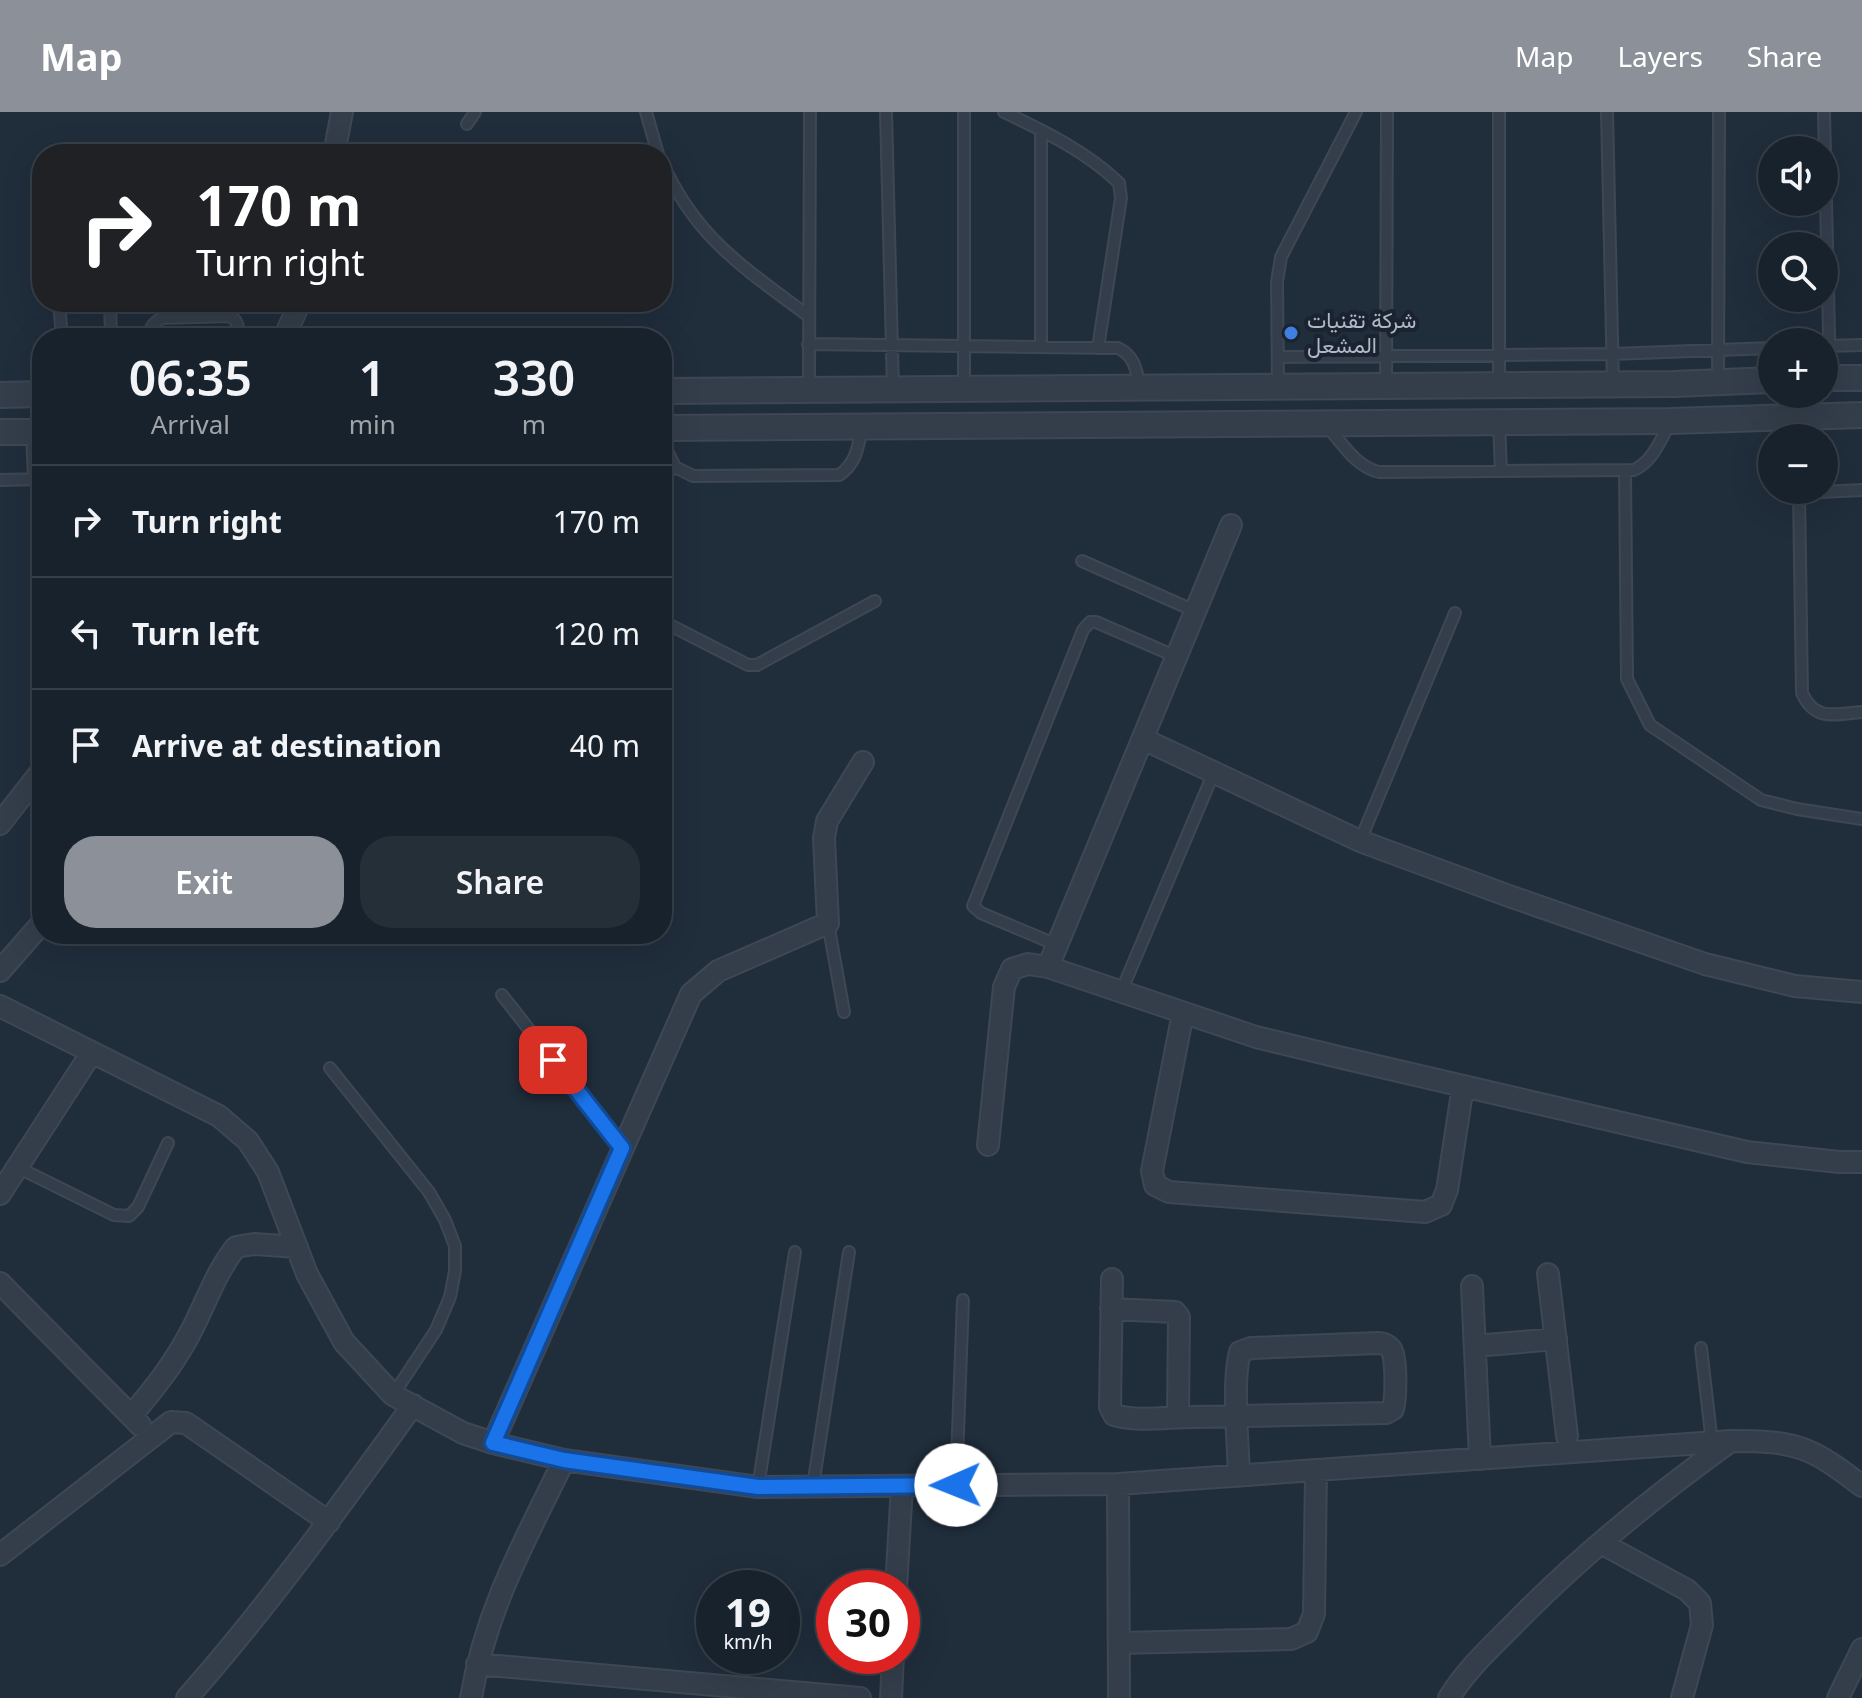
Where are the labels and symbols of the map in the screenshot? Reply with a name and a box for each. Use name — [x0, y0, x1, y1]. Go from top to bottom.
place label: شركة تقنيات المشعل — [1307, 304, 1416, 359]
marker: شركة تقنيات المشعل — [1282, 324, 1300, 342]
pin — [519, 1026, 587, 1094]
position arrow — [914, 1443, 998, 1527]
speed limit sign: 30 — [816, 1570, 920, 1674]

